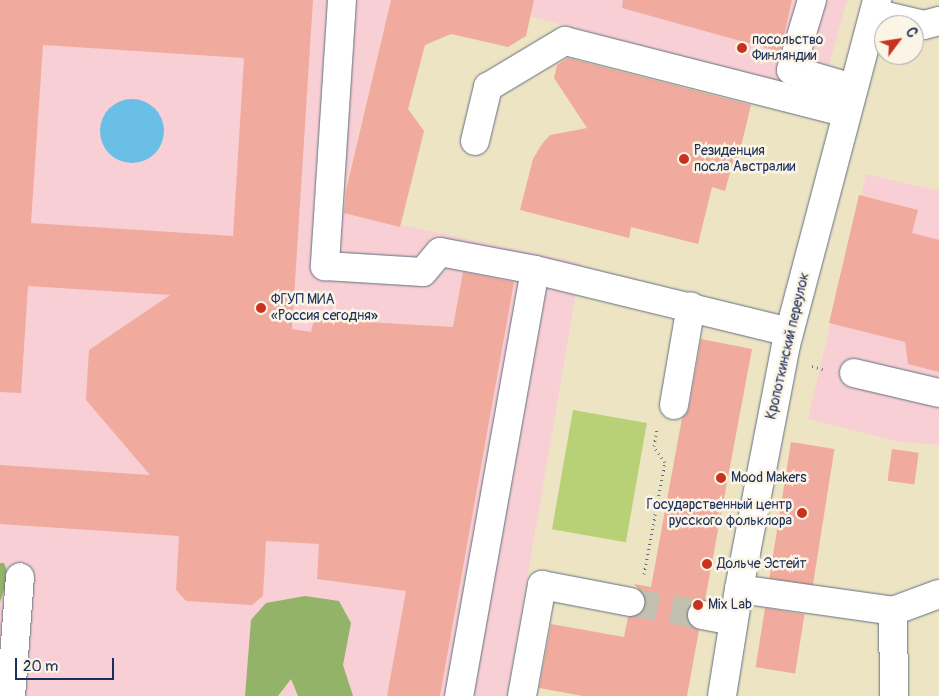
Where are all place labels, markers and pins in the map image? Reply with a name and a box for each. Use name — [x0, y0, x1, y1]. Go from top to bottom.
place label: посольство Финляндии — [752, 32, 823, 64]
marker: посольство Финляндии — [736, 42, 748, 54]
place label: Резиденция посла Австралии — [694, 143, 795, 176]
marker: Резиденция посла Австралии — [678, 153, 690, 165]
place label: ФГУП МИА «Россия сегодня» — [271, 292, 378, 324]
marker: ФГУП МИА «Россия сегодня» — [255, 302, 267, 314]
place label: Mood Makers — [731, 470, 807, 486]
marker: Mood Makers — [715, 472, 727, 484]
place label: Государственный центр русского фольклора — [647, 497, 792, 530]
marker: Государственный центр русского фольклора — [796, 507, 808, 519]
place label: Дольче Эстейт — [717, 556, 807, 572]
marker: Дольче Эстейт — [701, 558, 713, 570]
place label: Mix Lab — [708, 597, 752, 613]
marker: Mix Lab — [692, 599, 704, 611]

